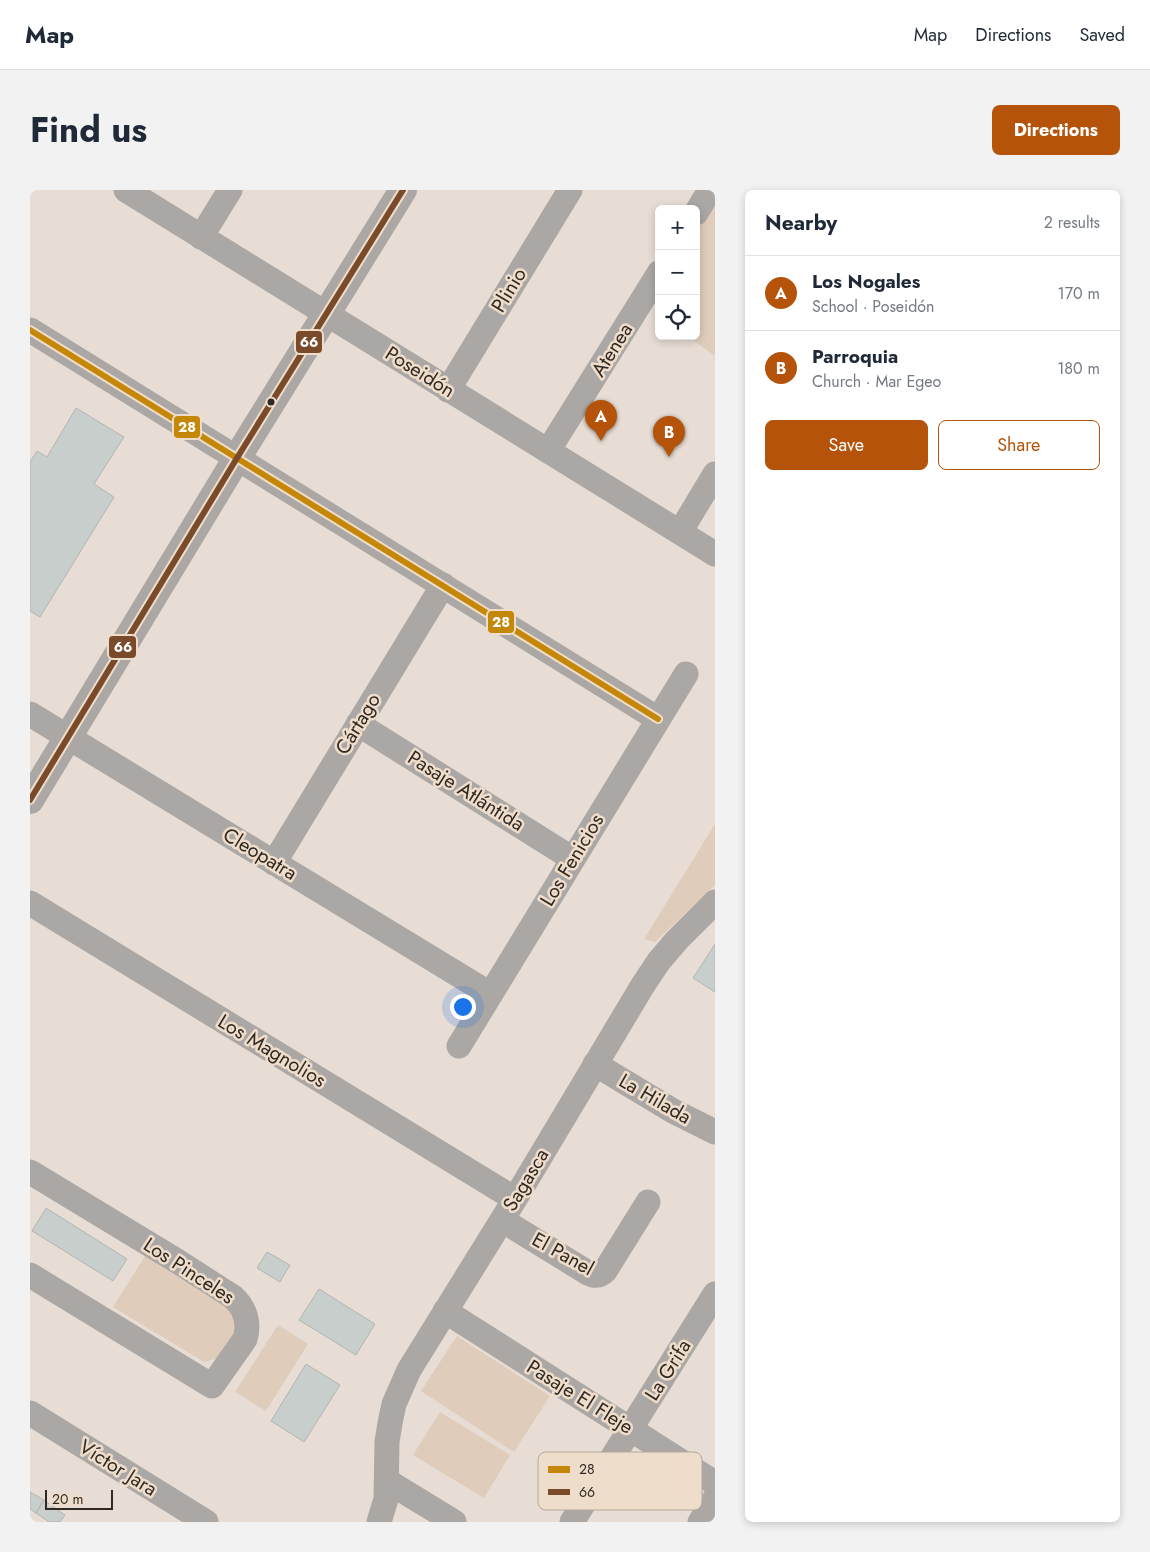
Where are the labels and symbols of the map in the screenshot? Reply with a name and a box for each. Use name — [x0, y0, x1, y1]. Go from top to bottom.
street label: Plinio — [484, 262, 534, 318]
street label: Atenea — [584, 317, 640, 383]
line badge: 66 — [295, 330, 323, 354]
text: 66 — [300, 332, 318, 352]
street label: Poseidón — [379, 339, 461, 405]
unlabelled marker — [266, 397, 276, 407]
pin: A — [585, 400, 617, 441]
line badge: 28 — [173, 415, 201, 439]
pin: B — [653, 416, 685, 457]
text: 28 — [178, 417, 196, 437]
line badge: 28 — [487, 610, 515, 634]
text: 28 — [492, 612, 510, 632]
line badge: 66 — [108, 635, 137, 659]
text: 66 — [114, 637, 132, 657]
street label: Cártago — [328, 688, 388, 760]
street label: Pasaje Atlántida — [402, 744, 530, 838]
street label: Los Fenicios — [533, 808, 611, 912]
street label: Cleopatra — [217, 820, 303, 888]
your location — [450, 994, 476, 1020]
street label: Los Magnolios — [212, 1007, 332, 1095]
street label: La Hilada — [613, 1067, 697, 1131]
street label: Sagasca — [496, 1143, 556, 1217]
street label: El Panel — [527, 1225, 599, 1283]
street label: Los Pinceles — [138, 1231, 240, 1311]
street label: La Grifa — [638, 1334, 698, 1406]
street label: Pasaje El Fleje — [521, 1353, 639, 1441]
street label: Víctor Jara — [73, 1433, 163, 1503]
legend — [538, 1452, 702, 1510]
text: 28 — [579, 1459, 595, 1479]
text: 66 — [579, 1482, 595, 1502]
scale bar — [45, 1487, 112, 1510]

